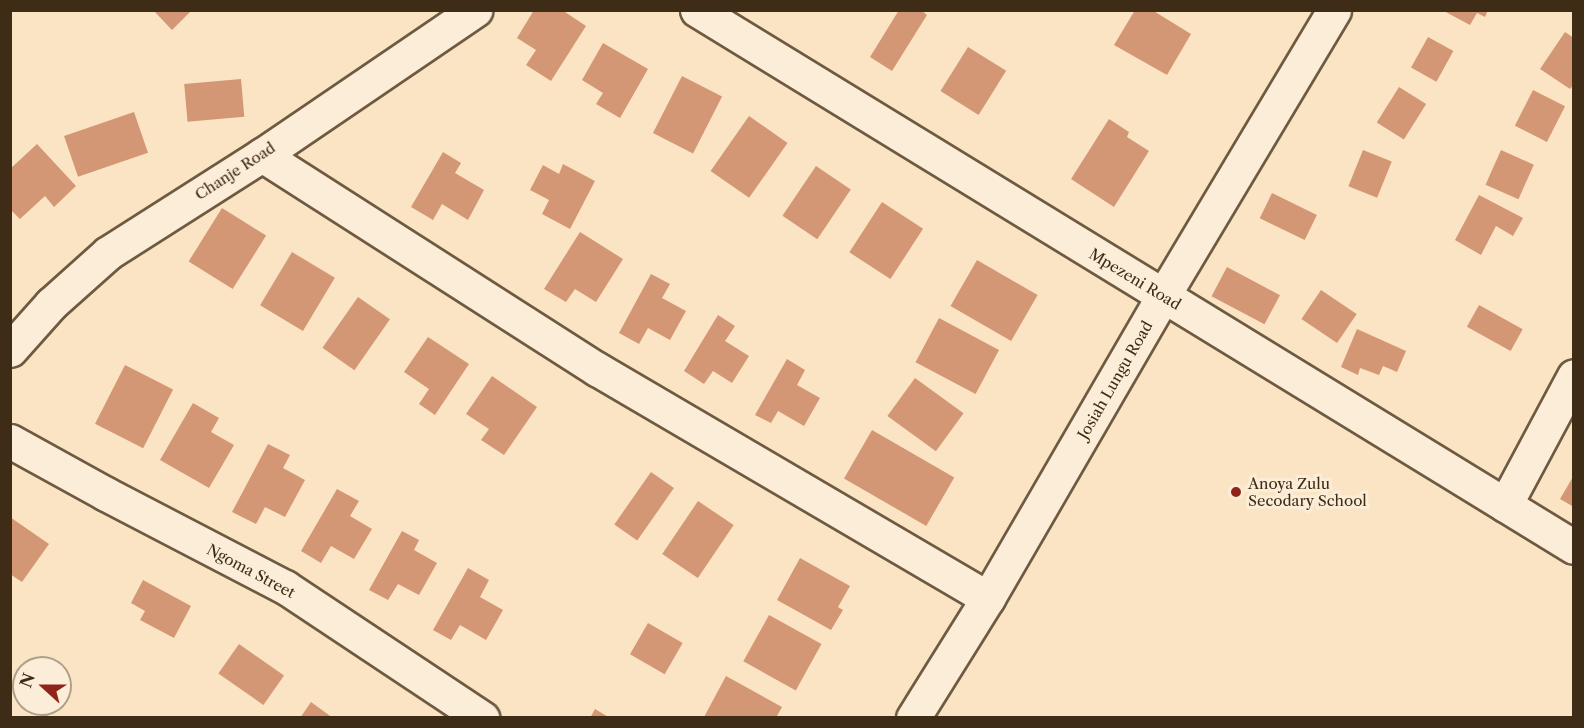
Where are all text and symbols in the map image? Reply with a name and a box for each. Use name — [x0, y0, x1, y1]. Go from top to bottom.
street label: Chanje Road — [192, 138, 278, 204]
street label: Mpezeni Road — [1086, 245, 1184, 313]
street label: Josiah Lungu Road — [1074, 318, 1156, 442]
place label: Anoya Zulu Secodary School — [1248, 474, 1367, 509]
marker: Anoya Zulu Secodary School — [1229, 485, 1243, 499]
street label: Ngoma Street — [204, 540, 298, 602]
north arrow — [12, 656, 72, 716]
text: N — [15, 670, 39, 690]

